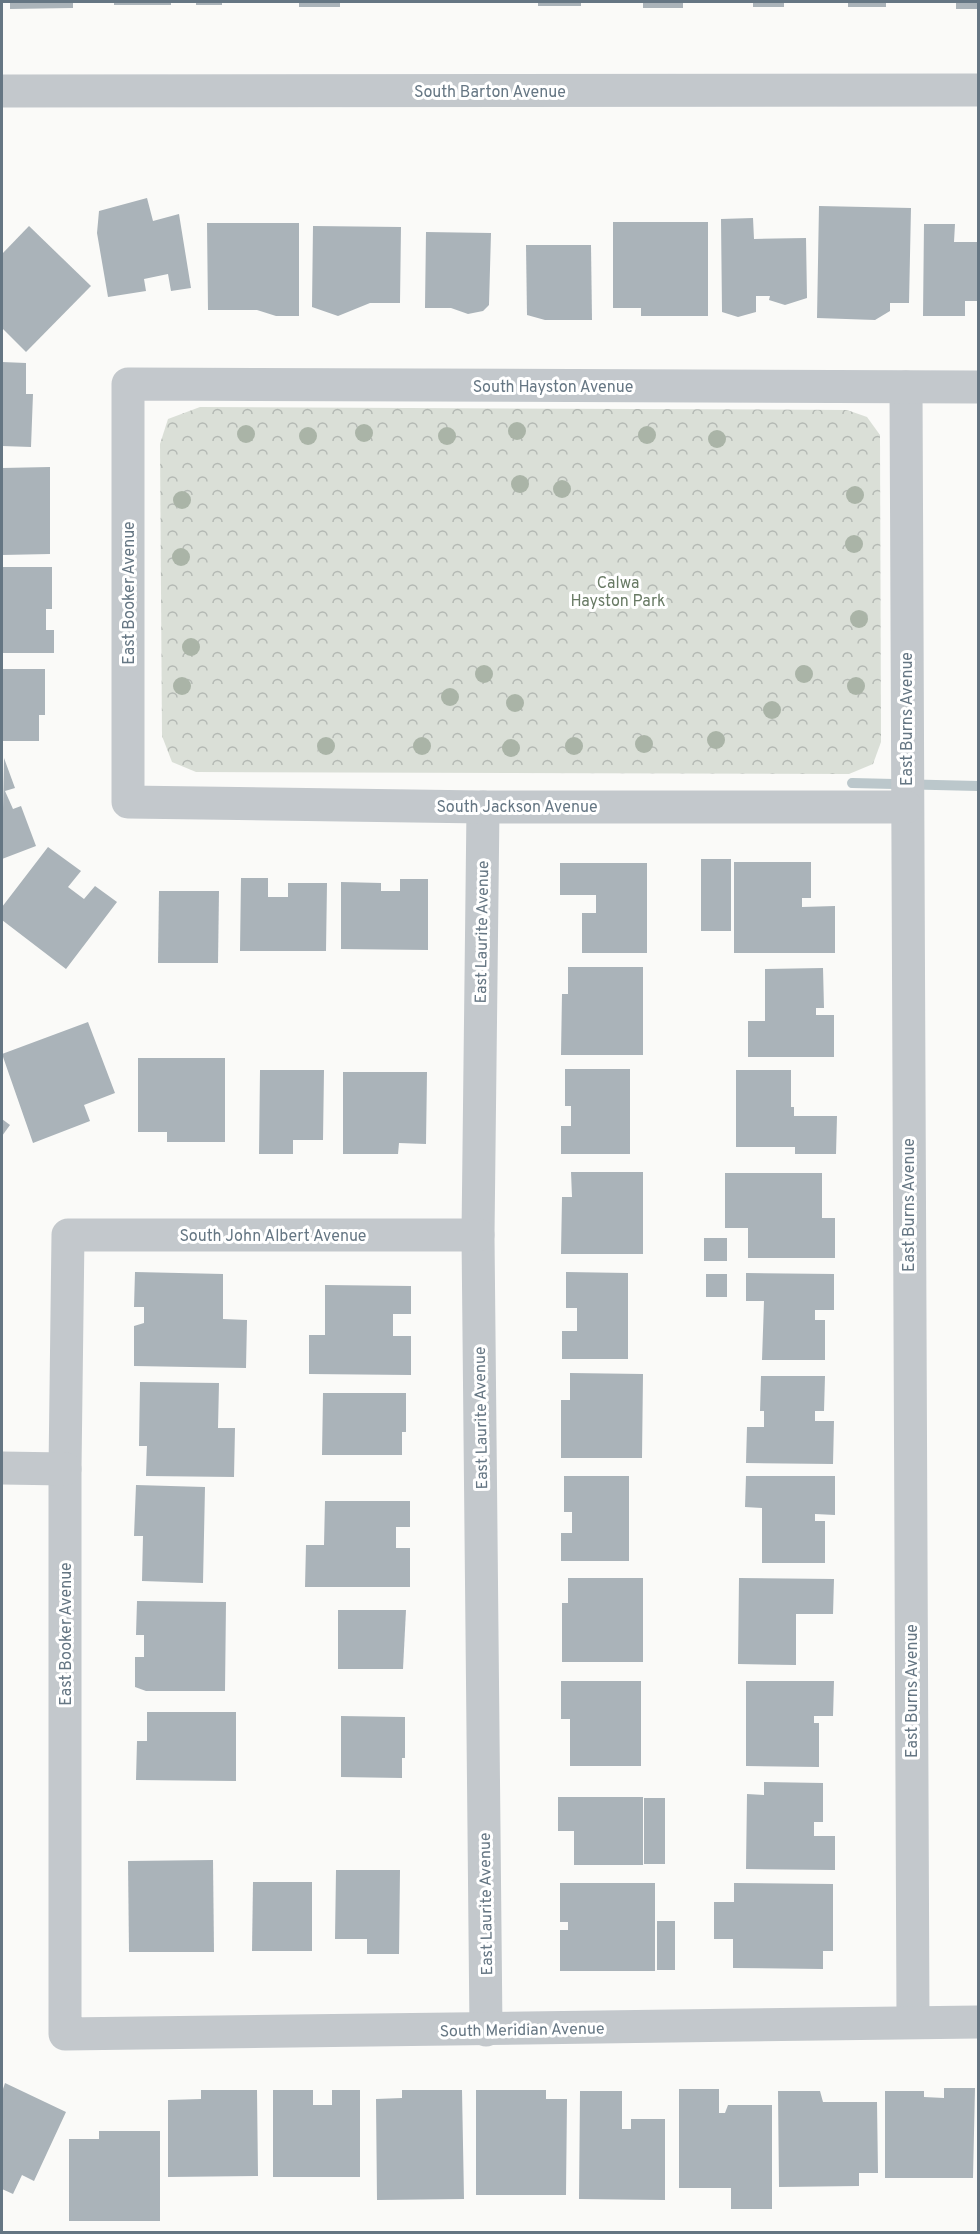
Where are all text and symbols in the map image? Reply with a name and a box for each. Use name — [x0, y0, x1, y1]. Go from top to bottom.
street label: South Barton Avenue — [414, 83, 566, 103]
street label: South Hayston Avenue — [473, 378, 633, 398]
street label: East Booker Avenue — [120, 521, 140, 665]
park label: Calwa Hayston Park — [570, 574, 666, 612]
street label: East Burns Avenue — [898, 652, 918, 786]
street label: South Jackson Avenue — [436, 798, 598, 818]
street label: East Laurite Avenue — [472, 860, 494, 1004]
street label: East Burns Avenue — [900, 1138, 920, 1272]
street label: South John Albert Avenue — [180, 1227, 366, 1247]
street label: East Laurite Avenue — [471, 1346, 493, 1490]
street label: East Booker Avenue — [57, 1562, 77, 1706]
street label: East Burns Avenue — [903, 1624, 923, 1758]
street label: East Laurite Avenue — [476, 1832, 498, 1976]
street label: South Meridian Avenue — [439, 2020, 605, 2042]

